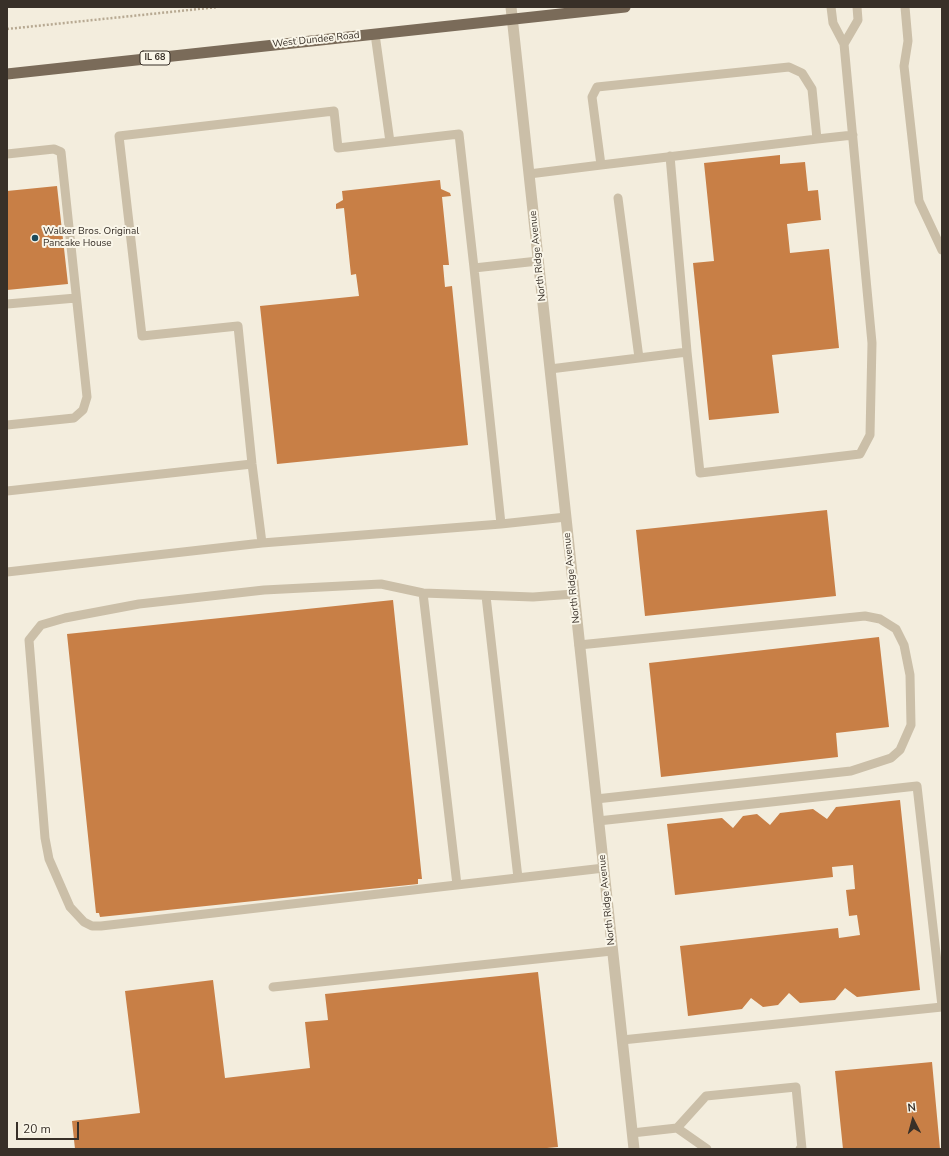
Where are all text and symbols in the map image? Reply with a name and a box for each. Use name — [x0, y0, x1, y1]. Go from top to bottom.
street label: West Dundee Road — [272, 29, 360, 51]
road number: IL 68 — [140, 51, 170, 65]
street label: North Ridge Avenue — [527, 210, 549, 302]
place label: Walker Bros. Original Pancake House — [43, 226, 139, 250]
marker: Walker Bros. Original Pancake House — [30, 233, 40, 243]
street label: North Ridge Avenue — [561, 532, 583, 624]
street label: North Ridge Avenue — [596, 854, 618, 946]
north arrow — [893, 1100, 933, 1140]
text: N — [907, 1100, 917, 1115]
scale bar — [18, 1114, 81, 1140]
text: 20 m — [23, 1121, 51, 1137]

